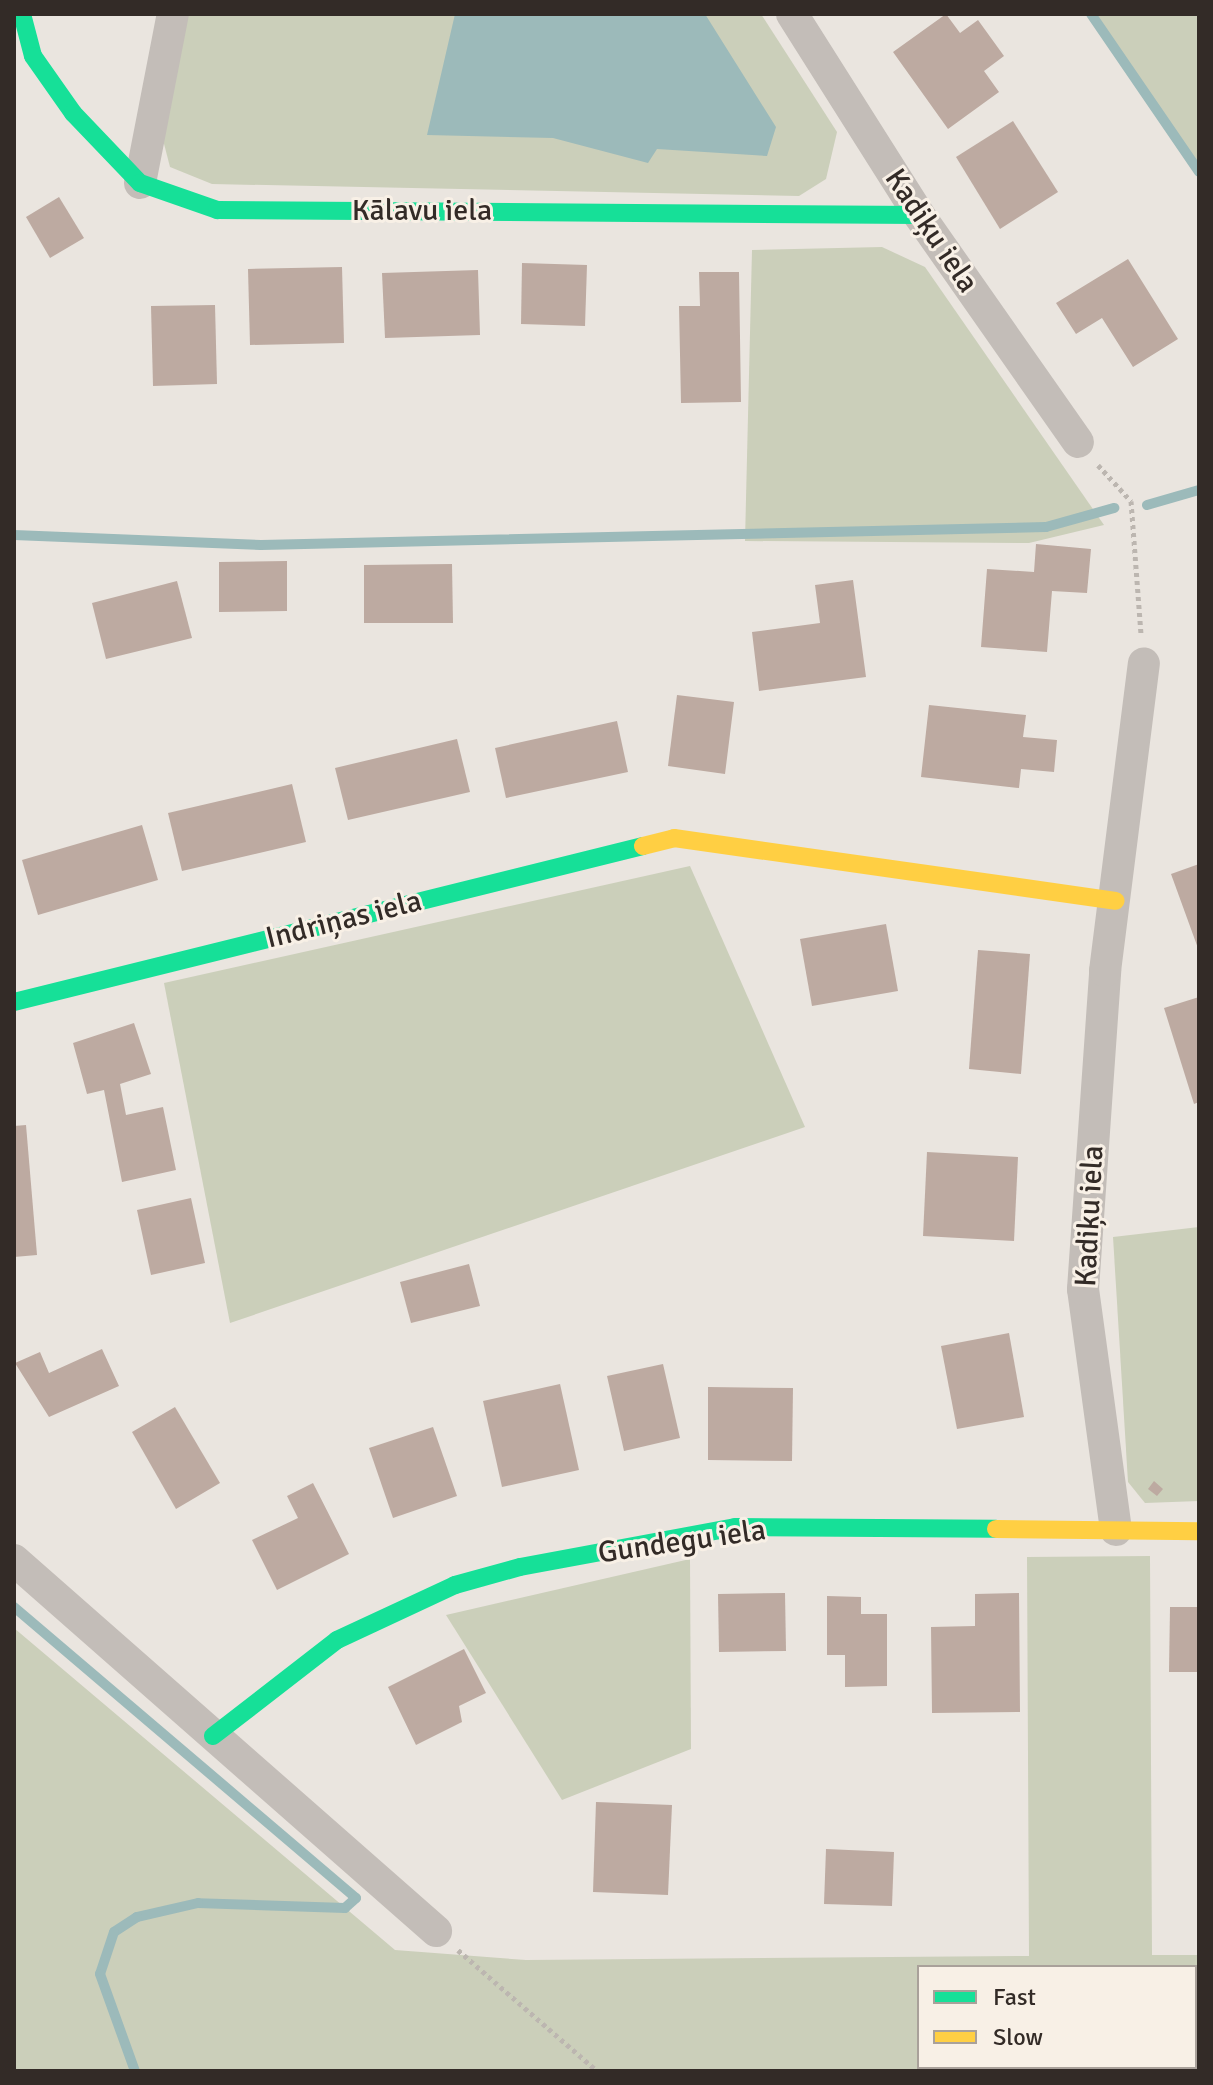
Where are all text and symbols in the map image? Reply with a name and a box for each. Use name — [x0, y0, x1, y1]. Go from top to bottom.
street label: Kadiķu iela — [876, 162, 986, 300]
street label: Kālavu iela — [352, 193, 492, 229]
street label: Indriņas iela — [262, 883, 426, 957]
street label: Kadiķu iela — [1068, 1144, 1112, 1288]
street label: Gundegu iela — [596, 1512, 768, 1572]
legend — [917, 1965, 1197, 2069]
text: Fast — [993, 1982, 1036, 2012]
text: Slow — [993, 2022, 1043, 2052]

